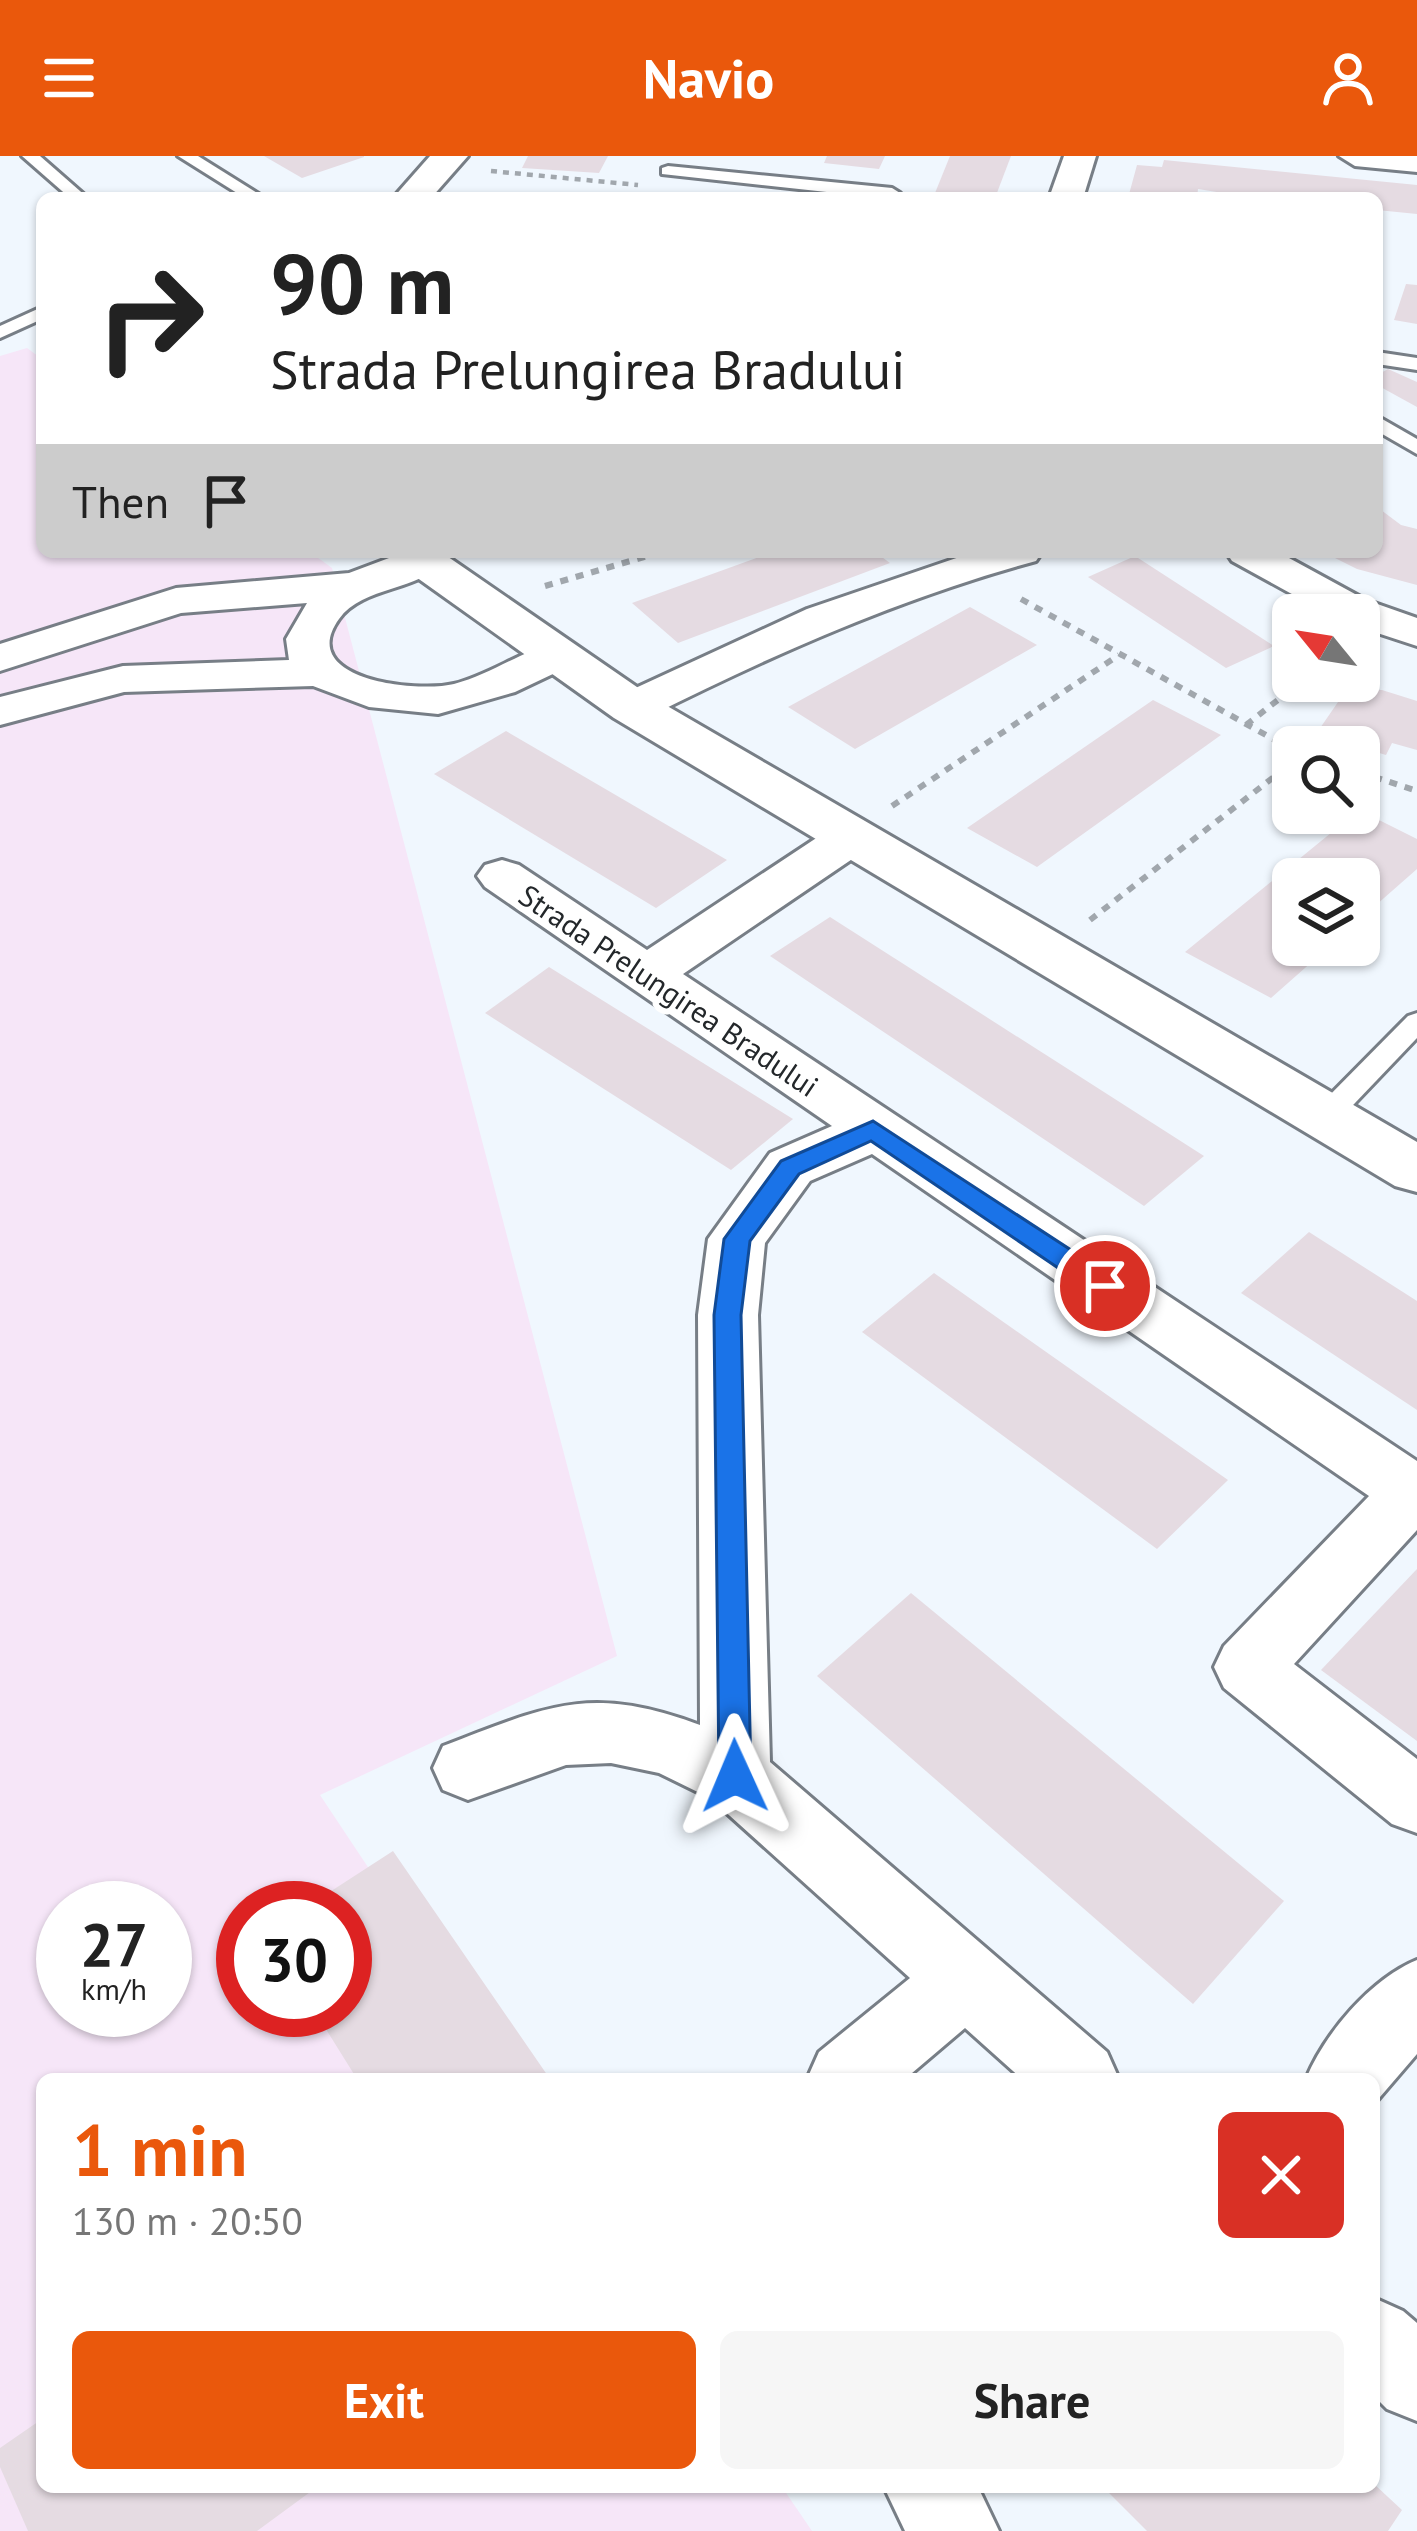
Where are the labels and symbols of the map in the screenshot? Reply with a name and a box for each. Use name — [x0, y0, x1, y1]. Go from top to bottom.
north arrow — [1272, 594, 1380, 702]
street label: Strada Prelungirea Bradului — [512, 875, 826, 1105]
pin — [1054, 1235, 1156, 1337]
position arrow — [672, 1713, 798, 1839]
speed limit sign: 30 — [216, 1881, 372, 2037]

